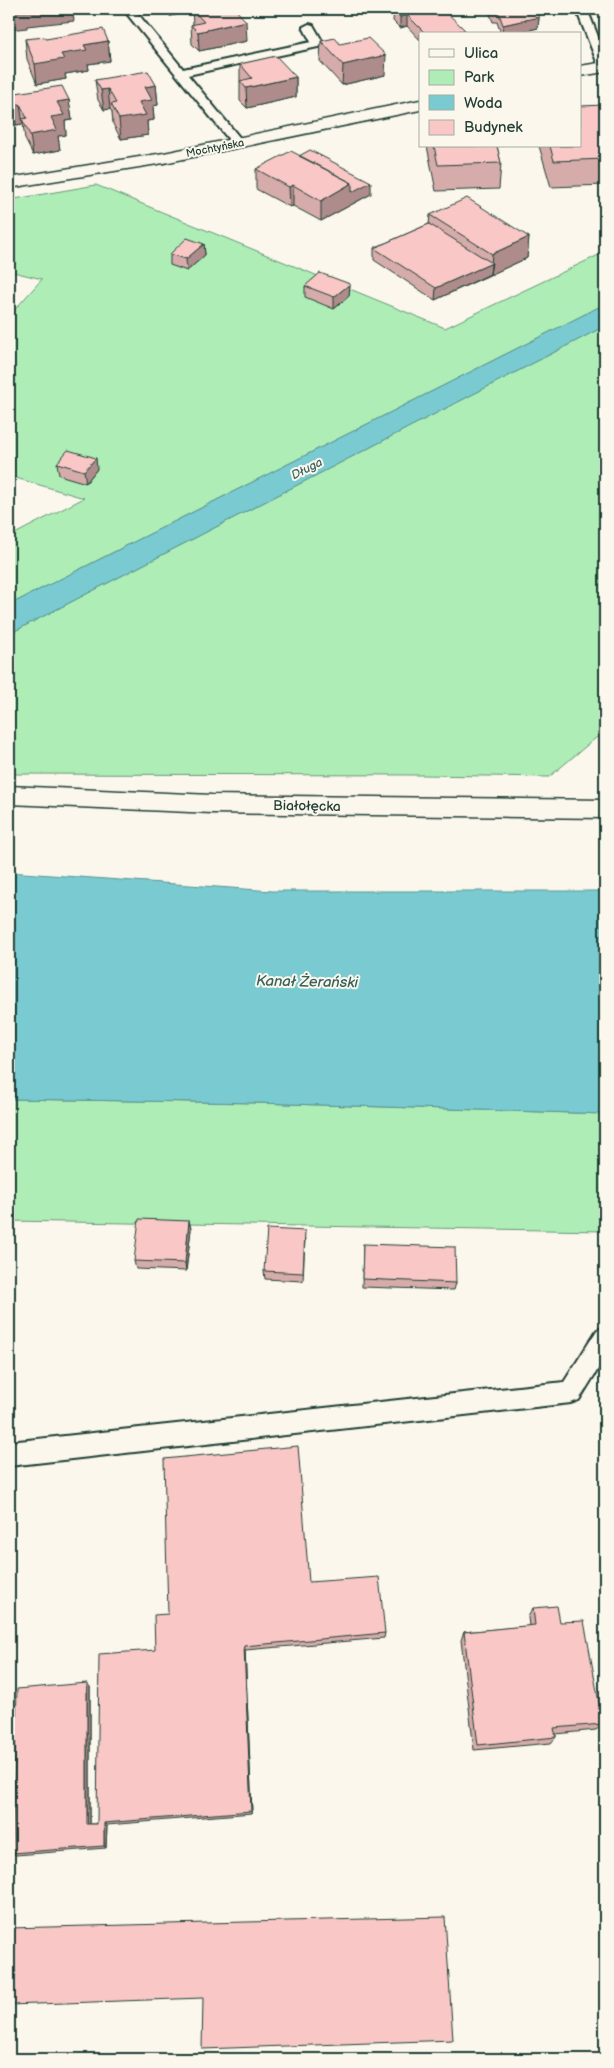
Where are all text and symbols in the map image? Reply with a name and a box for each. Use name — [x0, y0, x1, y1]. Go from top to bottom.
legend — [419, 32, 582, 148]
text: Ulica — [464, 44, 498, 63]
text: Park — [464, 68, 495, 87]
text: Woda — [464, 94, 502, 113]
text: Budynek — [464, 118, 523, 137]
street label: Mochtyńska — [185, 136, 245, 160]
water label: Długa — [289, 455, 325, 483]
street label: Białołęcka — [273, 797, 341, 815]
water label: Kanał Żerański — [256, 972, 359, 992]

